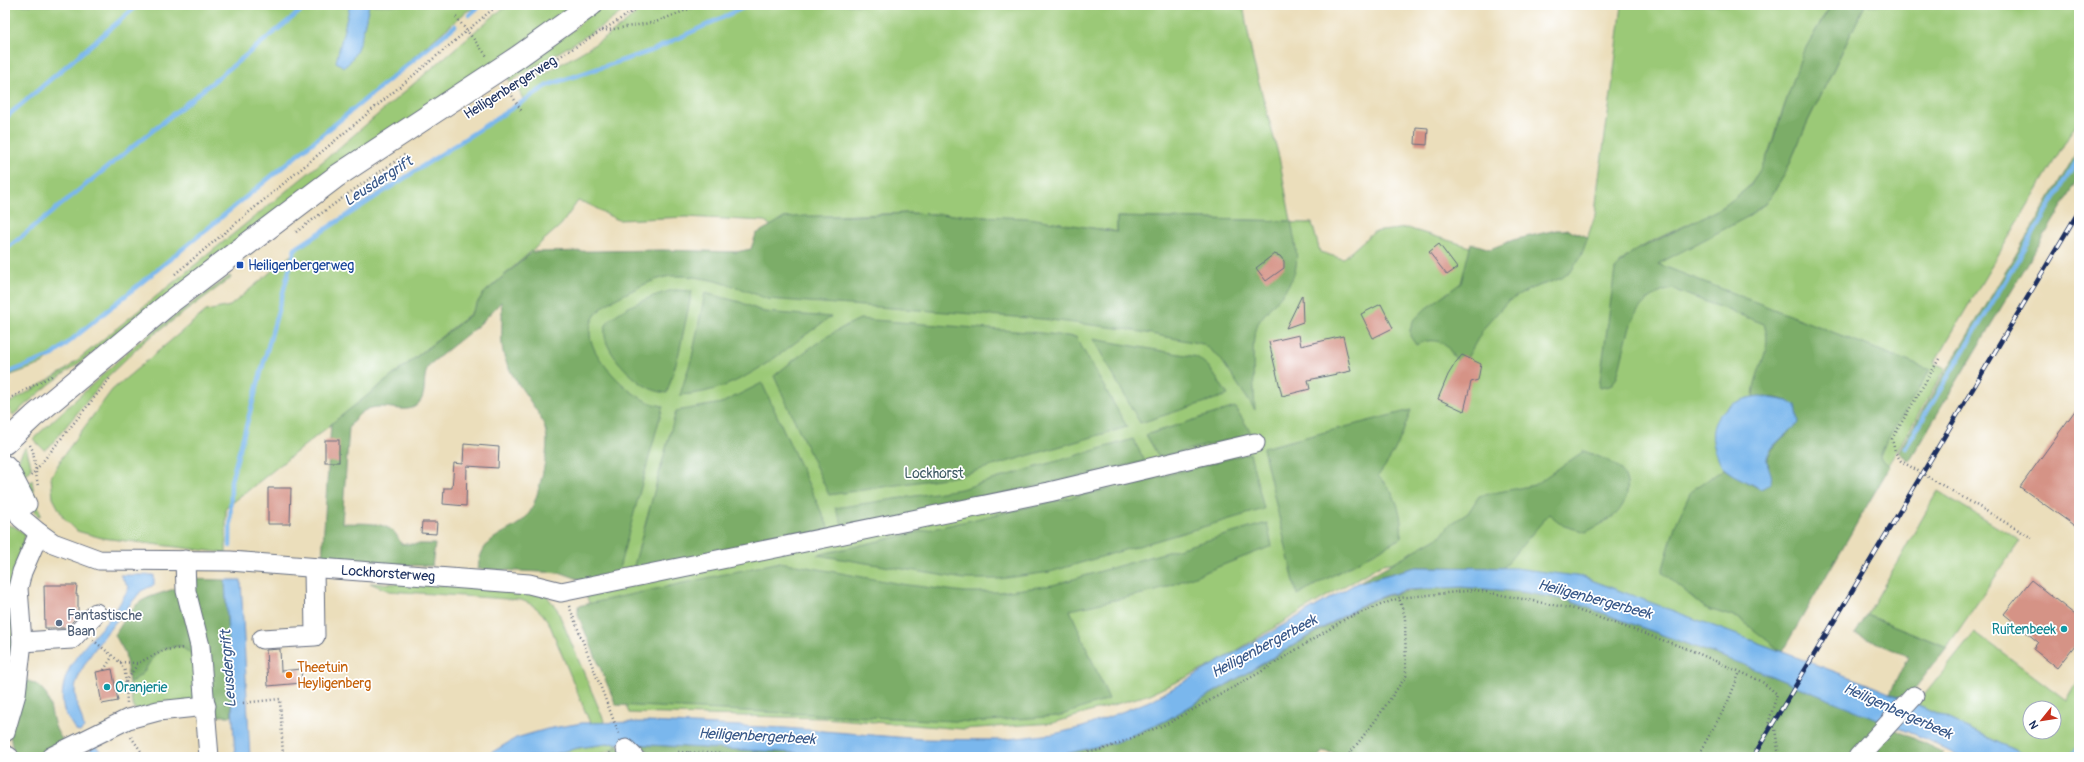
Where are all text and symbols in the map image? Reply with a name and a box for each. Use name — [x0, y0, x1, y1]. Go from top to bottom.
street label: Heiligenbergerweg — [461, 52, 560, 123]
water label: Leusdergrift — [340, 151, 418, 211]
place label: Heiligenbergerweg — [248, 257, 354, 274]
marker: Heiligenbergerweg — [235, 260, 245, 270]
park label: Lockhorst — [904, 465, 964, 482]
street label: Lockhorsterweg — [340, 562, 436, 585]
water label: Heiligenbergerbeek — [1536, 575, 1656, 624]
place label: Fantastische Baan — [67, 607, 142, 640]
water label: Heiligenbergerbeek — [1208, 610, 1322, 682]
marker: Fantastische Baan — [54, 618, 64, 628]
place label: Ruitenbeek — [1992, 621, 2056, 638]
marker: Ruitenbeek — [2059, 624, 2069, 634]
water label: Leusdergrift — [216, 627, 241, 709]
place label: Theetuin Heyligenberg — [297, 659, 371, 692]
marker: Theetuin Heyligenberg — [284, 670, 294, 680]
place label: Oranjerie — [115, 679, 168, 696]
water label: Heiligenbergerbeek — [1840, 679, 1957, 745]
marker: Oranjerie — [102, 682, 112, 692]
north arrow — [2022, 700, 2062, 740]
text: N — [2026, 718, 2041, 731]
water label: Heiligenbergerbeek — [698, 724, 818, 749]

